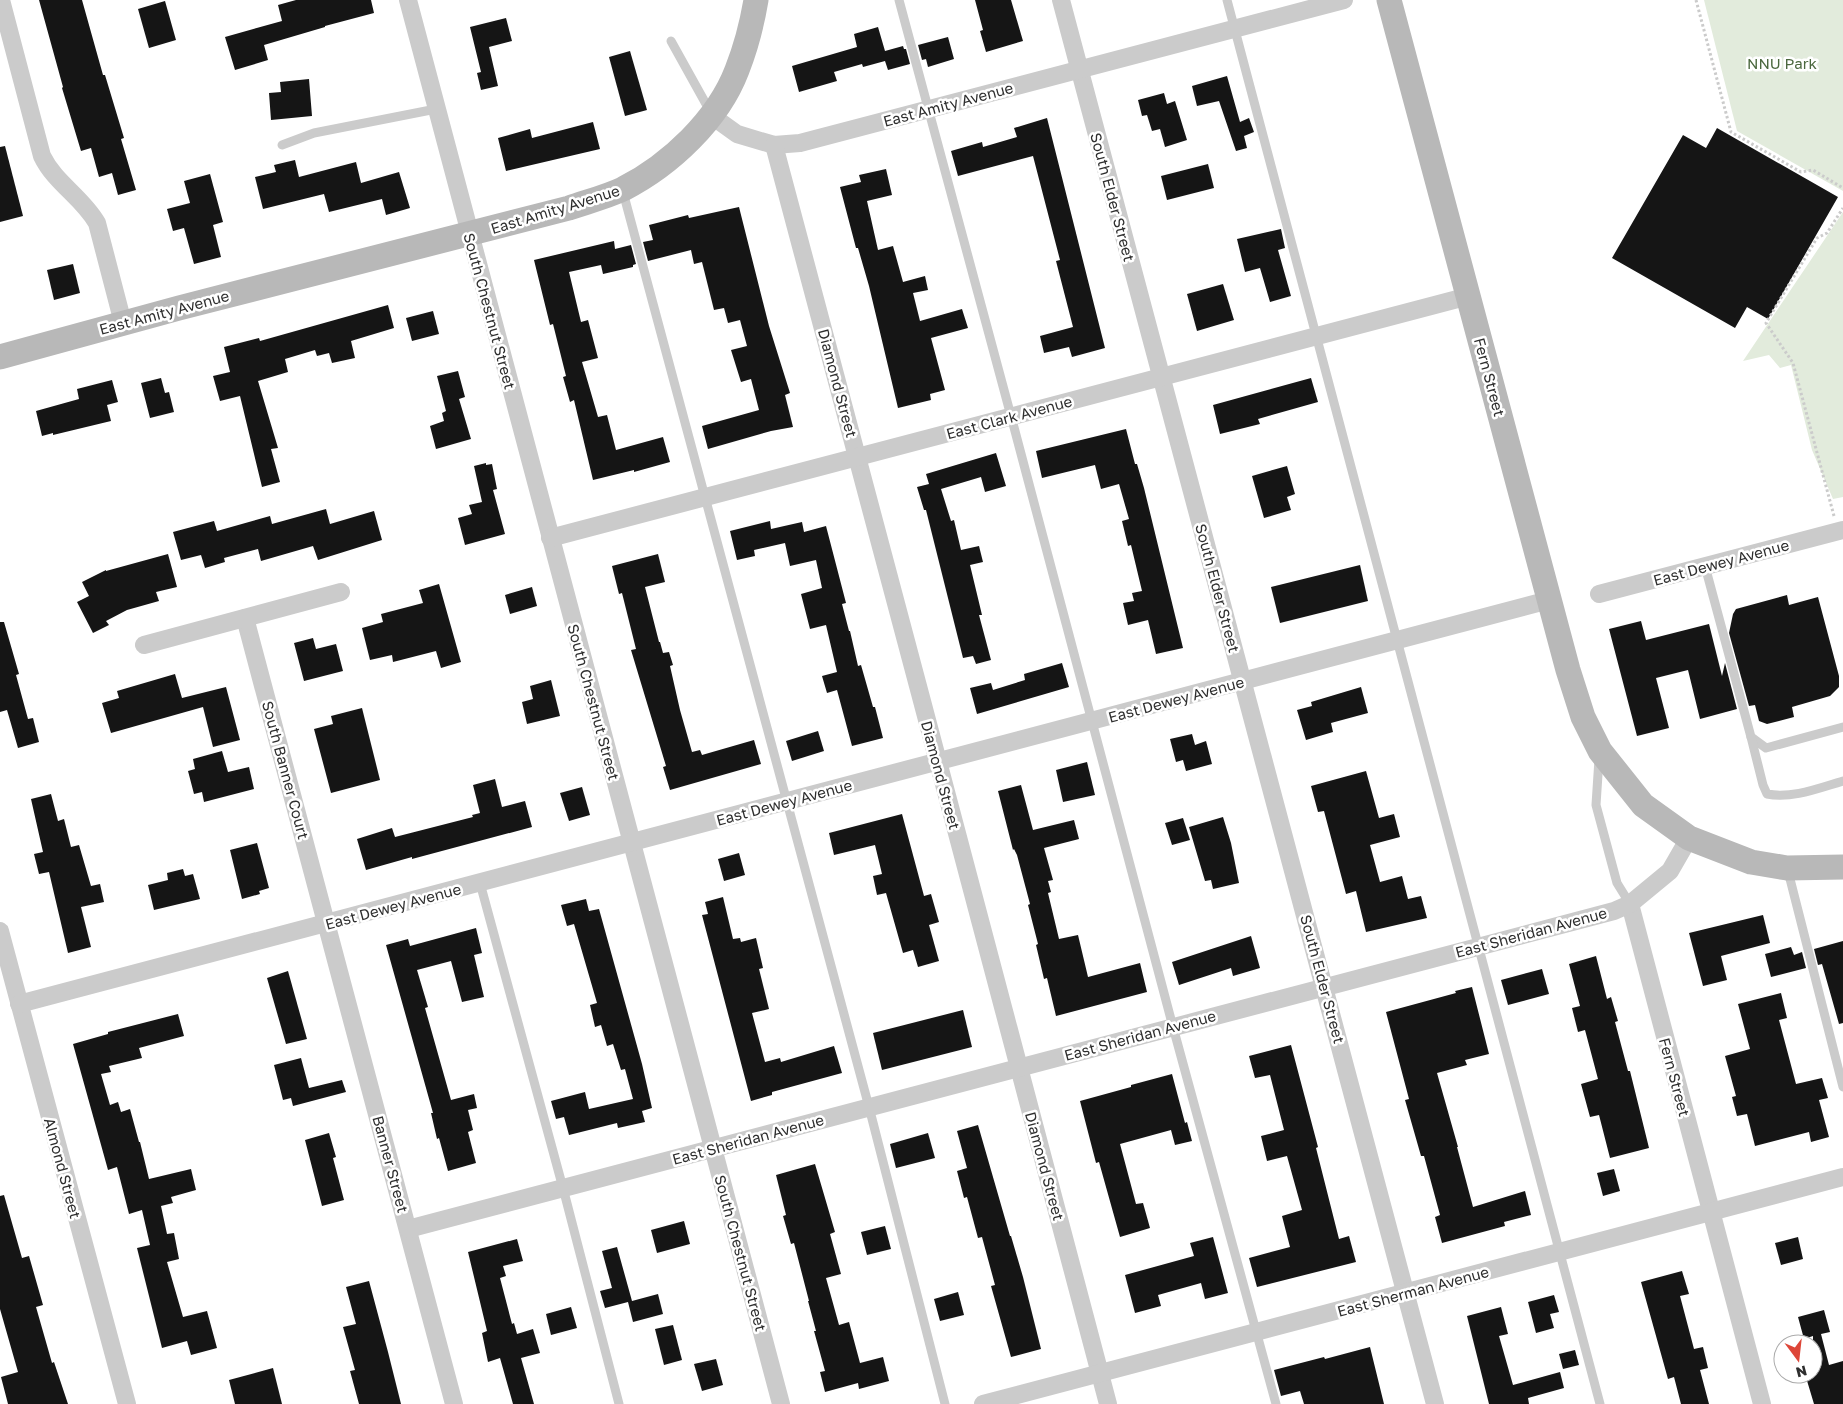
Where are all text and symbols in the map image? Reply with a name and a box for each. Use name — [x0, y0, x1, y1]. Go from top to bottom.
park label: NNU Park — [1747, 54, 1818, 72]
street label: East Amity Avenue — [881, 78, 1015, 130]
street label: South Elder Street — [1087, 131, 1139, 263]
street label: East Amity Avenue — [488, 181, 622, 237]
street label: South Chestnut Street — [460, 231, 520, 391]
street label: East Amity Avenue — [97, 286, 231, 338]
street label: Diamond Street — [815, 327, 861, 439]
street label: Fern Street — [1471, 336, 1509, 418]
street label: East Clark Avenue — [944, 391, 1074, 442]
street label: South Elder Street — [1192, 522, 1244, 654]
street label: East Dewey Avenue — [1651, 535, 1791, 589]
street label: South Chestnut Street — [564, 622, 624, 782]
street label: East Dewey Avenue — [1106, 672, 1246, 726]
street label: South Banner Court — [259, 699, 313, 841]
street label: Diamond Street — [918, 719, 964, 831]
street label: East Dewey Avenue — [714, 775, 854, 829]
street label: East Dewey Avenue — [323, 879, 463, 933]
street label: East Sheridan Avenue — [1453, 903, 1609, 961]
street label: South Elder Street — [1297, 913, 1349, 1045]
street label: East Sheridan Avenue — [1062, 1006, 1218, 1064]
street label: Fern Street — [1656, 1036, 1694, 1118]
street label: East Sheridan Avenue — [670, 1110, 826, 1168]
street label: Diamond Street — [1022, 1110, 1068, 1222]
street label: Banner Street — [369, 1114, 413, 1214]
street label: Almond Street — [41, 1116, 85, 1220]
street label: South Chestnut Street — [711, 1173, 771, 1333]
street label: East Sherman Avenue — [1335, 1262, 1491, 1320]
north arrow — [1773, 1334, 1823, 1384]
text: N — [1794, 1362, 1809, 1382]

